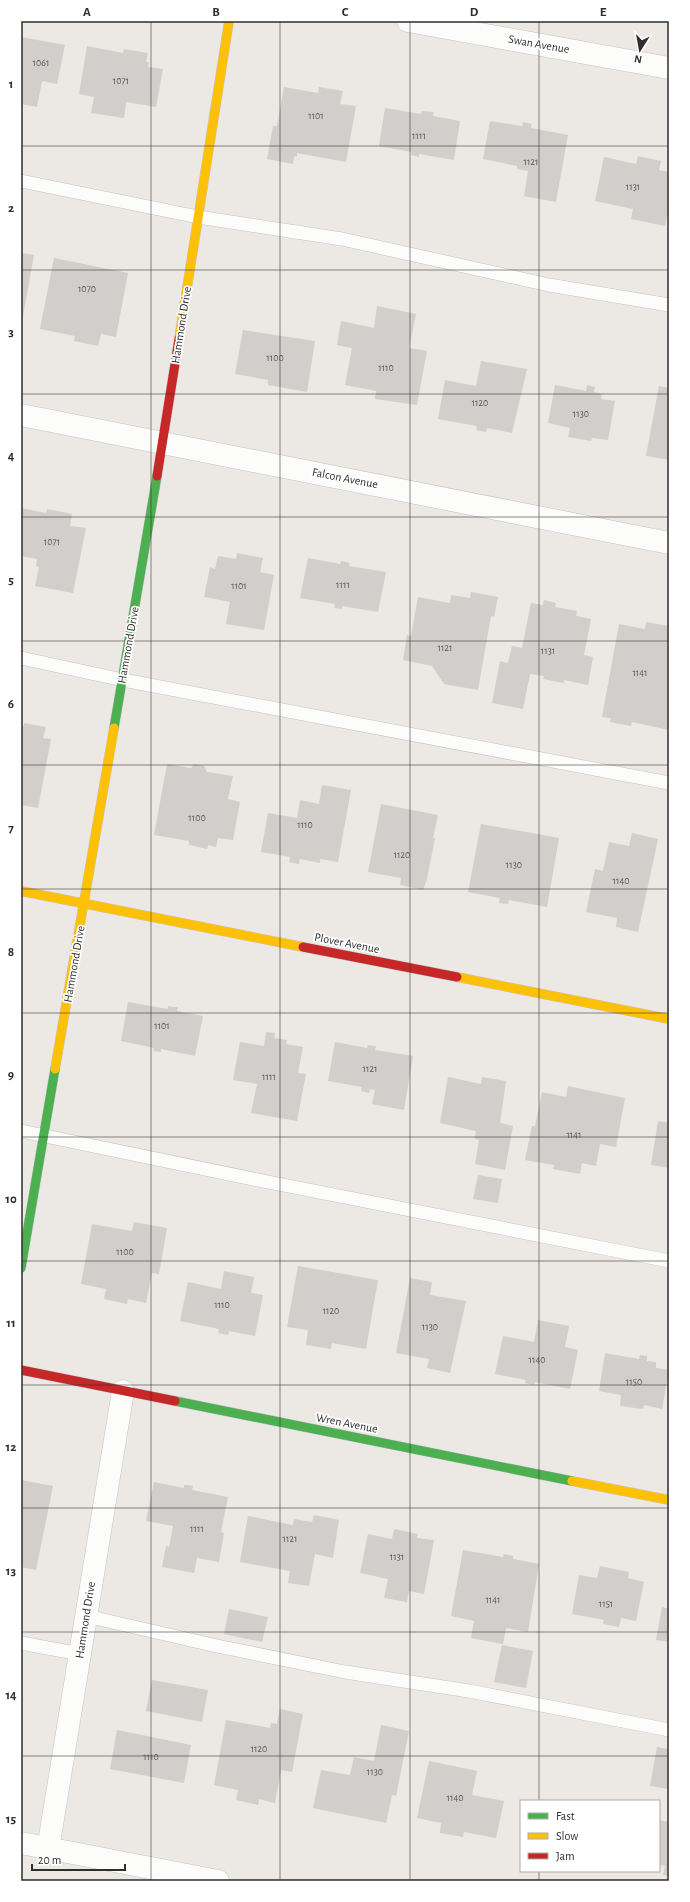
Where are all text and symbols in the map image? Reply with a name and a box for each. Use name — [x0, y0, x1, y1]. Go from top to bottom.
text: A — [83, 6, 91, 19]
text: B — [212, 6, 220, 19]
text: C — [342, 6, 349, 19]
text: D — [470, 6, 479, 19]
text: E — [600, 6, 607, 19]
north arrow — [620, 30, 660, 70]
street label: Swan Avenue — [507, 33, 571, 55]
text: N — [633, 53, 643, 65]
house number: 1061 — [33, 58, 49, 68]
house number: 1071 — [113, 76, 129, 86]
text: 1 — [9, 78, 13, 91]
house number: 1101 — [308, 111, 324, 121]
house number: 1111 — [412, 131, 426, 141]
house number: 1121 — [524, 157, 538, 167]
house number: 1131 — [626, 182, 640, 192]
text: 2 — [8, 202, 14, 215]
house number: 1070 — [78, 284, 96, 294]
street label: Hammond Drive — [169, 286, 193, 364]
text: 3 — [8, 326, 14, 339]
house number: 1100 — [266, 353, 284, 363]
house number: 1110 — [378, 363, 394, 373]
house number: 1120 — [472, 398, 488, 408]
house number: 1130 — [573, 409, 589, 419]
text: 4 — [8, 450, 15, 463]
street label: Falcon Avenue — [311, 466, 379, 490]
house number: 1071 — [44, 537, 60, 547]
text: 5 — [8, 574, 14, 587]
house number: 1111 — [336, 580, 350, 590]
house number: 1101 — [231, 581, 247, 591]
street label: Hammond Drive — [115, 606, 141, 684]
house number: 1121 — [438, 643, 452, 653]
house number: 1131 — [541, 646, 555, 656]
house number: 1141 — [632, 668, 648, 678]
text: 6 — [8, 698, 14, 711]
house number: 1100 — [188, 813, 206, 823]
house number: 1110 — [297, 820, 313, 830]
text: 7 — [8, 822, 14, 835]
house number: 1120 — [394, 850, 410, 860]
house number: 1130 — [506, 860, 522, 870]
house number: 1140 — [613, 876, 629, 886]
street label: Hammond Drive — [61, 925, 87, 1003]
street label: Plover Avenue — [313, 931, 381, 955]
text: 8 — [8, 946, 14, 959]
house number: 1101 — [154, 1021, 170, 1031]
house number: 1121 — [363, 1064, 377, 1074]
text: 9 — [8, 1069, 14, 1082]
house number: 1111 — [262, 1072, 276, 1082]
house number: 1141 — [566, 1130, 582, 1140]
text: 10 — [5, 1193, 17, 1206]
house number: 1100 — [116, 1247, 134, 1257]
house number: 1110 — [214, 1300, 230, 1310]
house number: 1120 — [323, 1306, 339, 1316]
text: 11 — [6, 1317, 16, 1330]
house number: 1130 — [422, 1322, 438, 1332]
house number: 1140 — [529, 1355, 545, 1365]
house number: 1150 — [626, 1377, 642, 1387]
street label: Wren Avenue — [315, 1411, 379, 1435]
text: 12 — [6, 1441, 16, 1454]
house number: 1111 — [190, 1524, 204, 1534]
house number: 1121 — [283, 1534, 297, 1544]
house number: 1131 — [390, 1552, 404, 1562]
text: 13 — [6, 1565, 17, 1578]
street label: Hammond Drive — [73, 1581, 97, 1659]
house number: 1141 — [485, 1595, 501, 1605]
house number: 1151 — [599, 1599, 613, 1609]
text: 14 — [5, 1689, 17, 1702]
house number: 1120 — [251, 1744, 267, 1754]
house number: 1110 — [143, 1752, 159, 1762]
house number: 1130 — [367, 1767, 383, 1777]
house number: 1140 — [447, 1793, 463, 1803]
legend — [520, 1800, 660, 1872]
text: Fast — [556, 1810, 575, 1822]
text: 15 — [6, 1813, 17, 1826]
text: Slow — [556, 1830, 578, 1842]
scale bar — [32, 1846, 125, 1872]
text: Jam — [556, 1850, 575, 1862]
text: 20 m — [38, 1854, 61, 1866]

